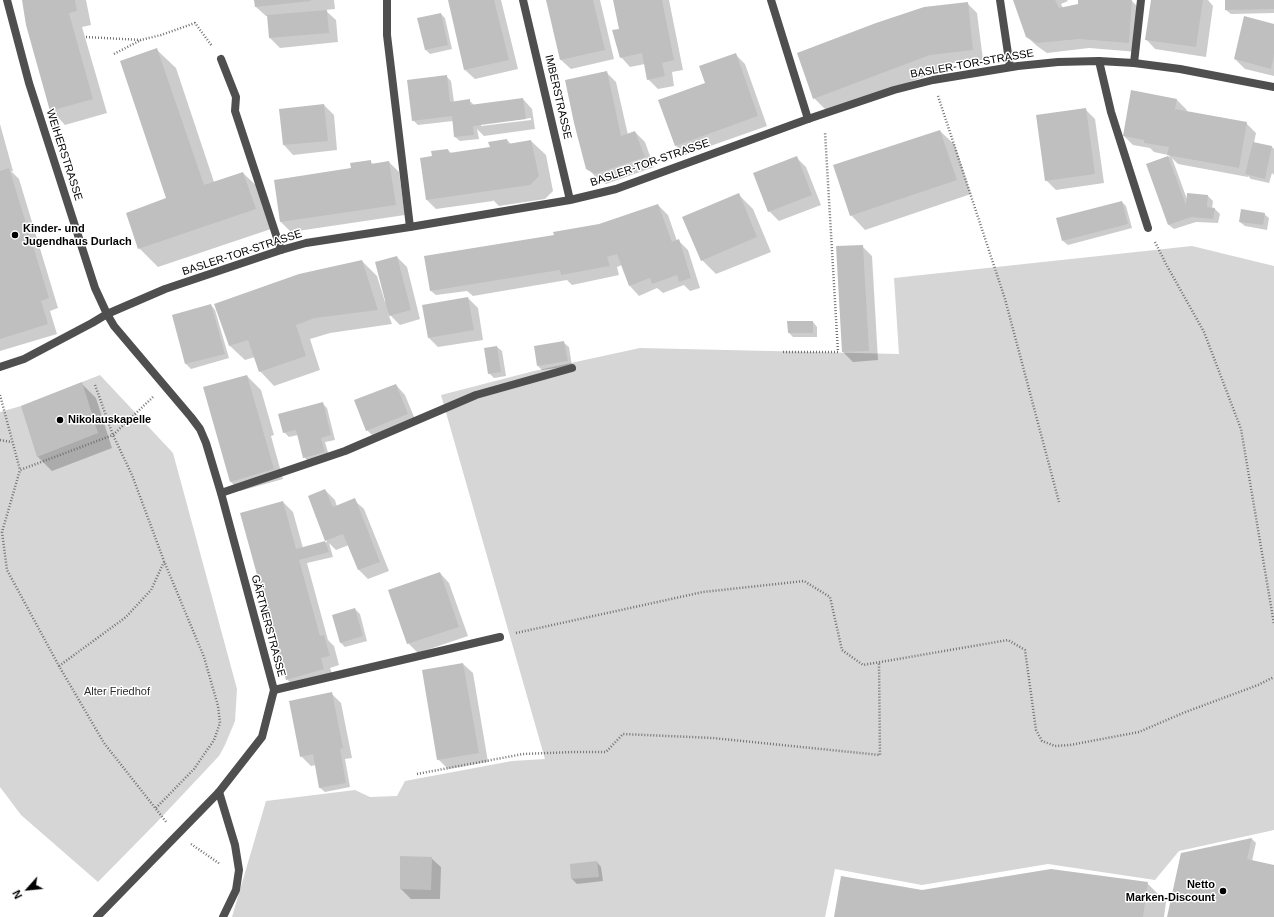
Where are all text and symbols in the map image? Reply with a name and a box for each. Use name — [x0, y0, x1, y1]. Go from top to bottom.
street label: BASLER-TOR-STRASSE — [909, 47, 1035, 81]
street label: IMBERSTRASSE — [542, 54, 574, 140]
street label: WEIHERSTRASSE — [43, 108, 85, 202]
street label: BASLER-TOR-STRASSE — [589, 136, 711, 190]
place label: Kinder- und Jugendhaus Durlach — [23, 222, 132, 248]
street label: BASLER-TOR-STRASSE — [180, 227, 304, 279]
marker: Kinder- und Jugendhaus Durlach — [10, 230, 20, 240]
place label: Nikolauskapelle — [68, 413, 151, 427]
marker: Nikolauskapelle — [55, 415, 65, 425]
street label: GÄRTNERSTRASSE — [248, 574, 288, 678]
park label: Alter Friedhof — [84, 685, 150, 699]
north arrow — [8, 869, 48, 909]
place label: Netto Marken-Discount — [1126, 878, 1215, 904]
marker: Netto Marken-Discount — [1218, 886, 1228, 896]
text: N — [10, 888, 24, 901]

